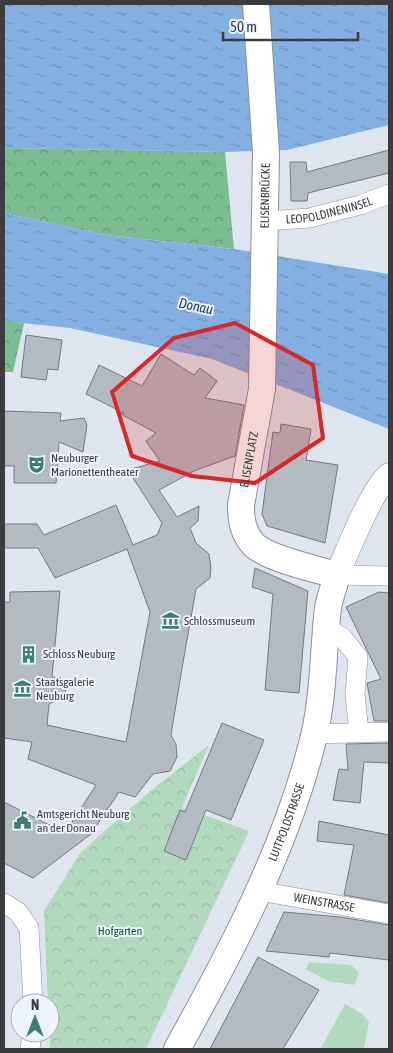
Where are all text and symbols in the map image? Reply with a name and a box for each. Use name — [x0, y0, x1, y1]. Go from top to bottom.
scale bar — [223, 10, 358, 42]
text: 50 m — [230, 18, 257, 35]
street label: ELISENBRÜCKE — [258, 163, 273, 228]
street label: LEOPOLDINENINSEL — [285, 194, 374, 227]
water label: Donau — [177, 295, 215, 317]
street label: ELISENPLATZ — [237, 430, 261, 489]
place label: Neuburger Marionettentheater — [51, 451, 139, 479]
theatre icon: Neuburger Marionettentheater — [27, 455, 47, 475]
museum icon: Schlossmuseum — [160, 611, 180, 631]
place label: Schlossmuseum — [184, 614, 255, 628]
building icon: Schloss Neuburg — [19, 644, 39, 664]
place label: Schloss Neuburg — [43, 647, 116, 661]
place label: Staatsgalerie Neuburg — [36, 675, 94, 703]
museum icon: Staatsgalerie Neuburg — [12, 679, 32, 699]
street label: LUITPOLDSTRASSE — [266, 782, 307, 863]
place label: Amtsgericht Neuburg an der Donau — [37, 807, 130, 835]
public building icon: Amtsgericht Neuburg an der Donau — [13, 811, 33, 831]
street label: WEINSTRASSE — [293, 890, 355, 915]
park label: Hofgarten — [98, 924, 142, 938]
north arrow — [10, 993, 60, 1043]
text: N — [31, 997, 39, 1013]

